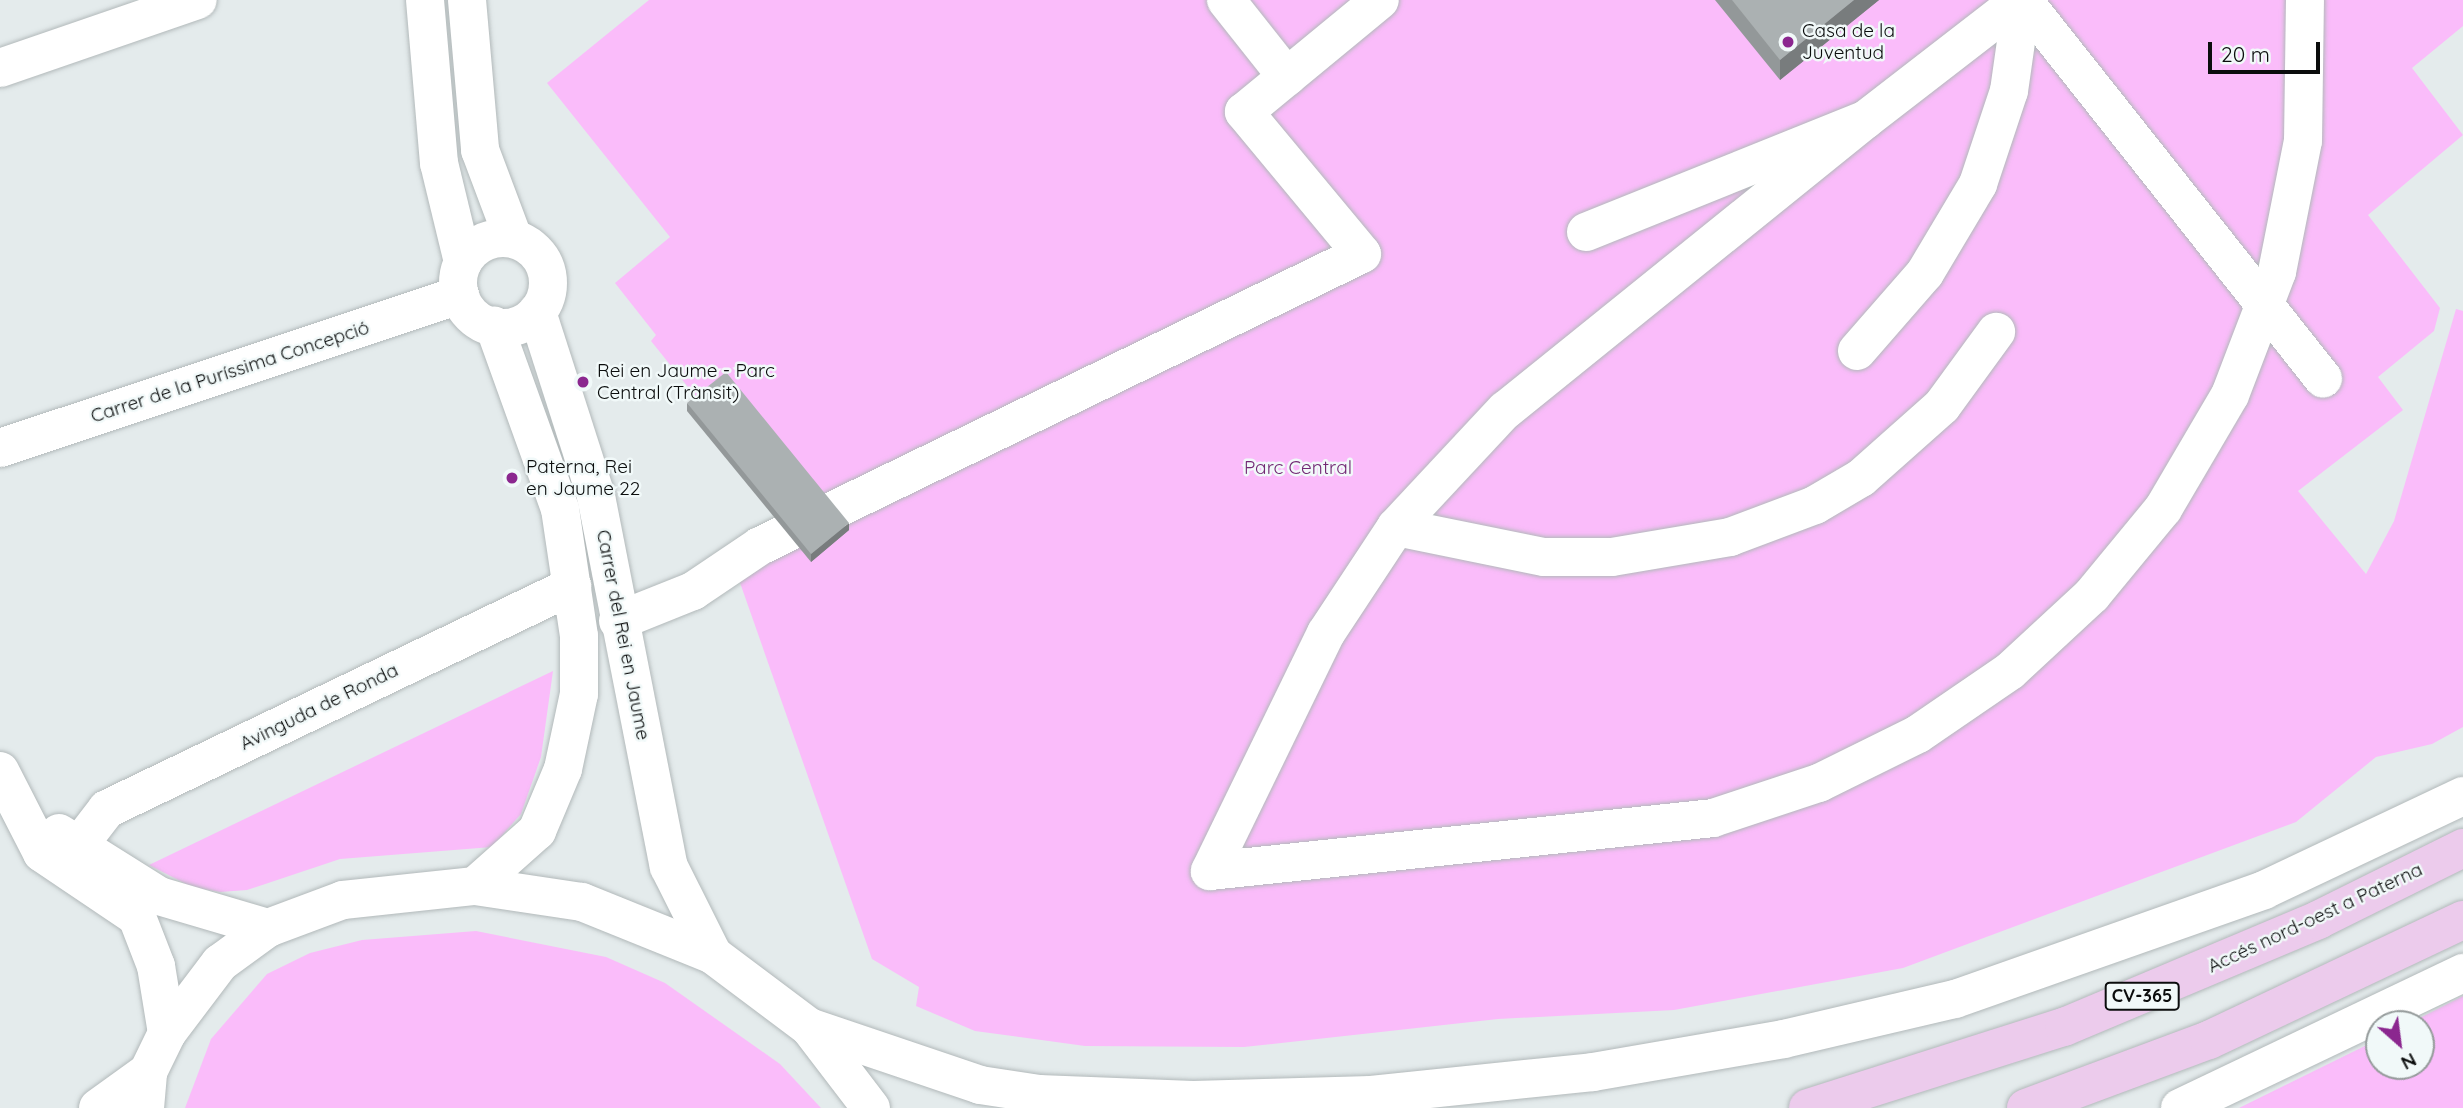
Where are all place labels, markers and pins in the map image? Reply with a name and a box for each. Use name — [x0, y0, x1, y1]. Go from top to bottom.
place label: Casa de la Juventud — [1802, 20, 1895, 64]
marker: Casa de la Juventud — [1780, 34, 1796, 50]
place label: Rei en Jaume - Parc Central (Trànsit) — [597, 360, 775, 404]
marker: Rei en Jaume - Parc Central (Trànsit) — [575, 374, 591, 390]
place label: Paterna, Rei en Jaume 22 — [526, 456, 640, 500]
marker: Paterna, Rei en Jaume 22 — [504, 470, 520, 486]

